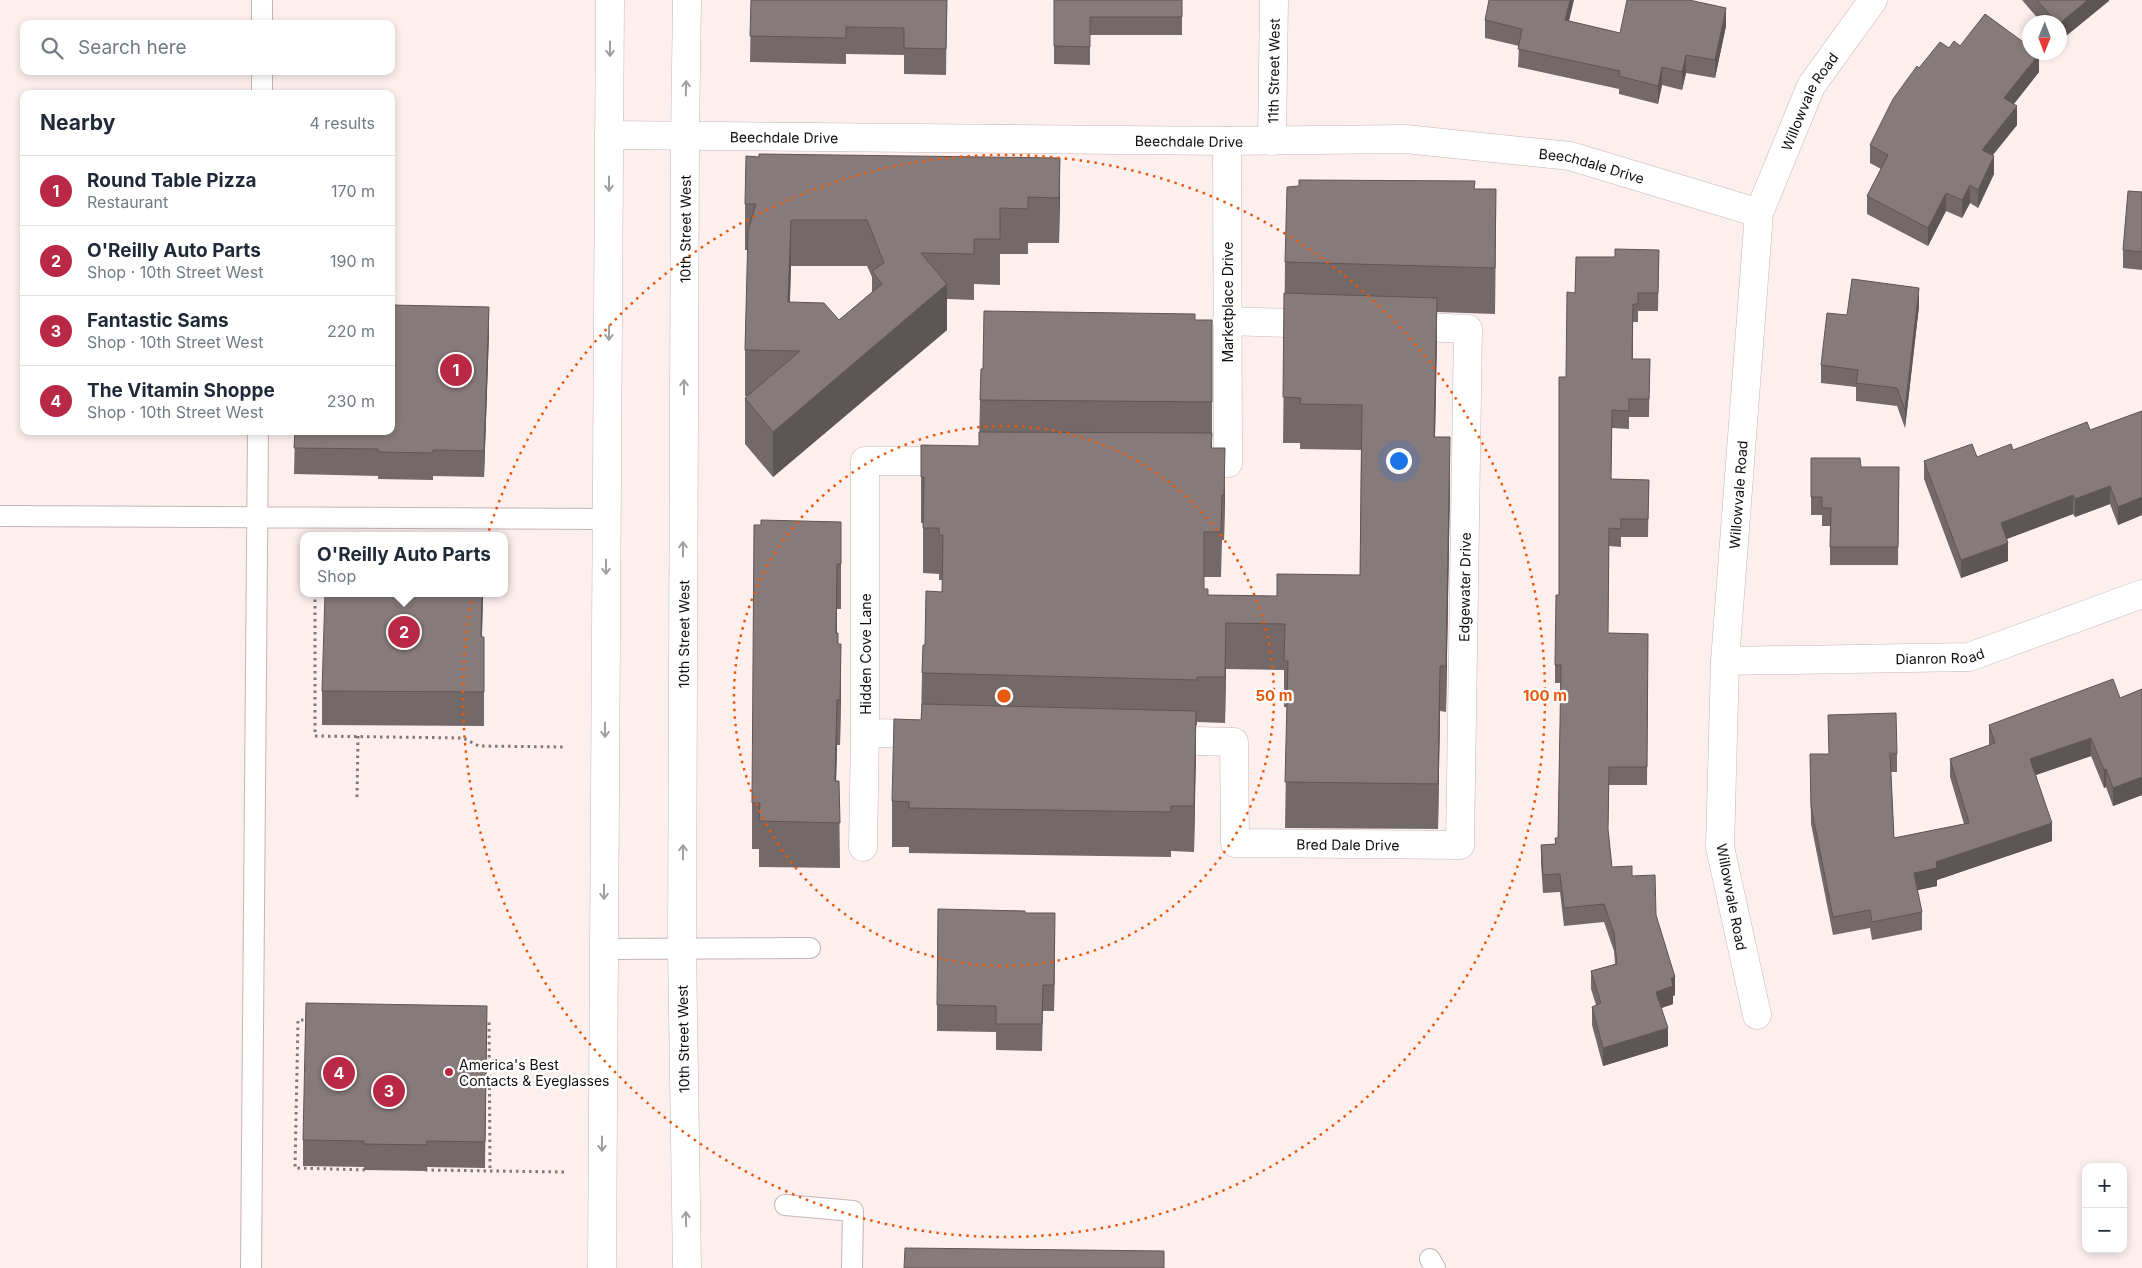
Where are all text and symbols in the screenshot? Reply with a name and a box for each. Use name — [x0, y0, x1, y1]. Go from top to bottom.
north arrow — [2022, 15, 2067, 60]
street label: 11th Street West — [1264, 18, 1282, 124]
search box — [20, 20, 395, 75]
icon: search — [38, 34, 66, 62]
text: Search here — [78, 36, 187, 59]
one-way arrow — [605, 40, 614, 56]
street label: Willowvale Road — [1777, 49, 1841, 153]
one-way arrow — [681, 80, 690, 96]
text: Nearby — [40, 110, 115, 135]
text: 4 results — [310, 113, 375, 133]
street label: Beechdale Drive — [730, 128, 838, 146]
street label: Beechdale Drive — [1135, 132, 1243, 150]
street label: Beechdale Drive — [1538, 144, 1647, 186]
text: Round Table Pizza — [87, 169, 257, 192]
street label: 10th Street West — [676, 174, 693, 283]
one-way arrow — [604, 176, 614, 192]
text: 1 — [53, 181, 59, 201]
text: 170 m — [331, 181, 375, 201]
text: Restaurant — [87, 192, 168, 212]
text: O'Reilly Auto Parts — [87, 239, 261, 262]
street label: Marketplace Drive — [1219, 242, 1236, 362]
text: 2 — [51, 251, 61, 271]
text: 190 m — [330, 251, 375, 271]
text: Shop · 10th Street West — [87, 262, 263, 282]
text: Fantastic Sams — [87, 309, 229, 332]
text: 3 — [51, 321, 61, 341]
text: 220 m — [327, 321, 375, 341]
one-way arrow — [604, 325, 613, 341]
text: Shop · 10th Street West — [87, 332, 263, 352]
pin: 1 — [440, 351, 472, 389]
text: The Vitamin Shoppe — [87, 379, 275, 402]
one-way arrow — [679, 379, 689, 395]
text: 4 — [51, 391, 61, 411]
text: 230 m — [327, 391, 375, 411]
text: Shop · 10th Street West — [87, 402, 263, 422]
street label: Willowvale Road — [1725, 440, 1750, 549]
your location — [1386, 448, 1412, 474]
popup — [300, 532, 508, 597]
street label: Edgewater Drive — [1455, 532, 1473, 642]
one-way arrow — [678, 541, 688, 558]
text: O'Reilly Auto Parts — [317, 543, 491, 566]
one-way arrow — [601, 559, 611, 575]
text: Shop — [317, 566, 356, 586]
street label: 10th Street West — [674, 579, 692, 688]
street label: Hidden Cove Lane — [857, 593, 874, 715]
pin: 2 — [388, 613, 420, 651]
street label: Dianron Road — [1895, 644, 1987, 667]
text: 50 m — [1256, 686, 1292, 705]
text: 100 m — [1523, 686, 1567, 705]
centre of rings — [995, 687, 1013, 705]
one-way arrow — [600, 722, 610, 738]
street label: Bred Dale Drive — [1296, 835, 1400, 853]
street label: Willowvale Road — [1713, 842, 1751, 952]
one-way arrow — [678, 844, 687, 860]
one-way arrow — [599, 884, 609, 900]
street label: 10th Street West — [674, 984, 692, 1093]
pin: 4 — [323, 1054, 355, 1092]
place label: America's Best Contacts & Eyeglasses — [459, 1056, 609, 1089]
marker: America's Best Contacts & Eyeglasses — [443, 1066, 455, 1078]
pin: 3 — [373, 1072, 405, 1110]
one-way arrow — [597, 1136, 607, 1152]
map controls — [2082, 1163, 2127, 1253]
button: + — [2082, 1163, 2127, 1208]
button: − — [2082, 1208, 2127, 1253]
one-way arrow — [681, 1212, 691, 1228]

